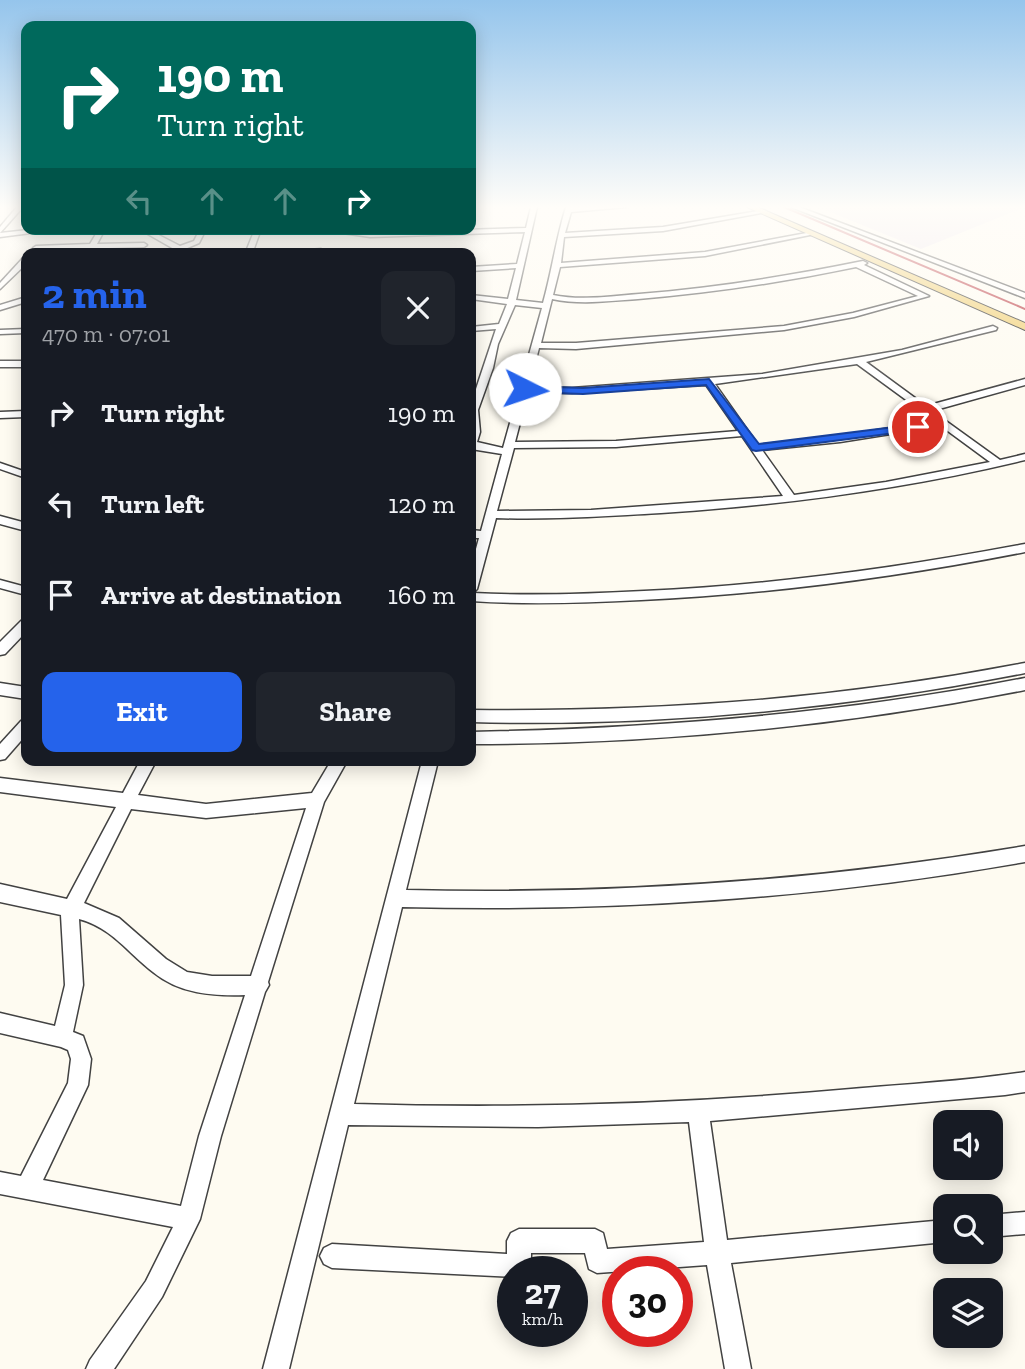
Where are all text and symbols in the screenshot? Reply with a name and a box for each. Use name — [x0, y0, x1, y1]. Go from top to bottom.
text: 190 m — [157, 46, 283, 105]
icon: right — [42, 49, 133, 140]
text: Turn right — [157, 106, 304, 144]
icon: left — [120, 182, 158, 220]
icon: ahead — [193, 182, 231, 220]
icon: ahead — [266, 182, 304, 220]
icon: right — [339, 182, 377, 220]
text: 2 min — [42, 268, 147, 319]
button: close — [381, 271, 455, 345]
text: 470 m · 07:01 — [42, 320, 170, 348]
position arrow — [488, 352, 562, 426]
icon: right — [42, 394, 80, 432]
text: Turn right — [101, 397, 224, 429]
text: 190 m — [388, 397, 455, 429]
pin — [888, 397, 948, 457]
icon: arrive — [899, 408, 937, 446]
icon: left — [42, 485, 80, 523]
text: Turn left — [101, 488, 204, 520]
text: 120 m — [388, 488, 455, 520]
icon: arrive — [42, 576, 80, 614]
text: Arrive at destination — [101, 579, 341, 611]
text: 160 m — [388, 579, 455, 611]
button: Exit — [42, 672, 242, 752]
button: Share — [256, 672, 455, 752]
map controls — [933, 1110, 1003, 1348]
button: sound — [933, 1110, 1003, 1180]
button: search — [933, 1194, 1003, 1264]
speed limit sign: 30 — [602, 1256, 693, 1347]
text: 27 — [524, 1271, 561, 1313]
button: layers — [933, 1278, 1003, 1348]
text: km/h — [522, 1308, 563, 1330]

